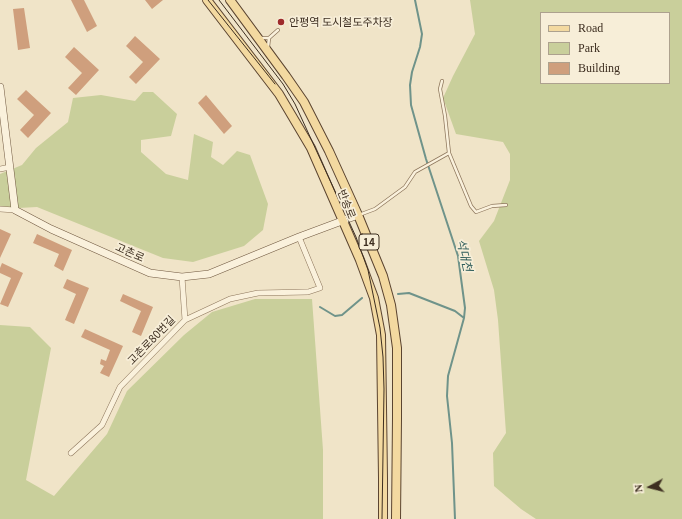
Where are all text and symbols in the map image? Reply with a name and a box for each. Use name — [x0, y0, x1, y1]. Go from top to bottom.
legend — [540, 12, 670, 84]
place label: 안평역 도시철도주차장 — [289, 15, 393, 29]
marker: 안평역 도시철도주차장 — [276, 17, 286, 27]
text: Road — [578, 21, 603, 35]
text: Park — [578, 41, 600, 55]
text: Building — [578, 61, 620, 75]
street label: 반송로 — [335, 187, 359, 221]
road number: 14 — [359, 234, 379, 250]
water label: 석대천 — [454, 237, 476, 273]
street label: 고촌로 — [113, 240, 147, 264]
street label: 고촌로80번길 — [124, 313, 178, 367]
north arrow — [630, 467, 670, 507]
text: N — [632, 484, 645, 493]

